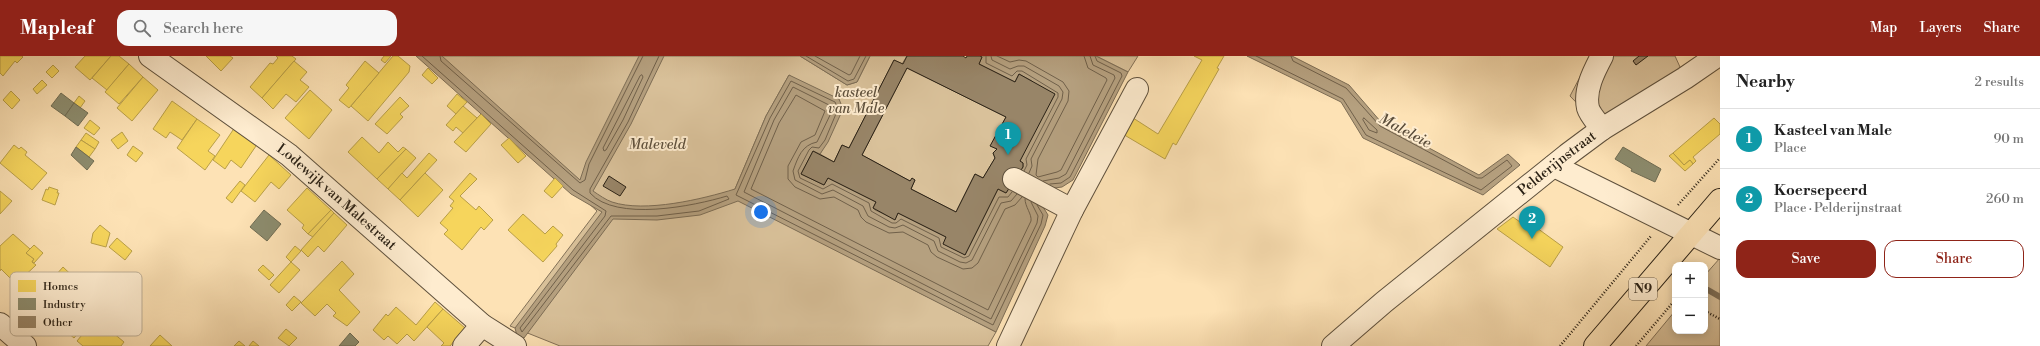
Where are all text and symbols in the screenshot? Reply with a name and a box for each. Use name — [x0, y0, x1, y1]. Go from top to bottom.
search box — [117, 10, 397, 46]
text: Mapleaf — [20, 16, 93, 40]
icon: search — [131, 17, 153, 39]
text: Search here — [163, 19, 243, 38]
text: Map — [1870, 19, 1897, 37]
text: Layers — [1919, 19, 1962, 37]
text: Share — [1984, 19, 2020, 37]
text: Nearby — [1736, 71, 1795, 93]
text: 2 results — [1975, 74, 2024, 90]
park label: kasteel van Male — [828, 84, 885, 118]
water label: Maleleie — [1375, 109, 1435, 153]
text: Kasteel van Male — [1774, 121, 1892, 140]
pin: 1 — [995, 122, 1021, 155]
street label: Pelderijnstraat — [1514, 127, 1600, 200]
text: 1 — [1746, 131, 1752, 147]
text: 90 m — [1993, 131, 2024, 147]
park label: Maleveld — [628, 136, 687, 154]
street label: Lodewijk van Malestraat — [273, 140, 400, 254]
text: Place — [1774, 140, 1806, 156]
text: Koersepeerd — [1774, 181, 1868, 200]
text: 2 — [1745, 191, 1753, 207]
text: 260 m — [1986, 191, 2024, 207]
text: Place · Pelderijnstraat — [1774, 200, 1902, 216]
your location — [751, 202, 771, 222]
pin: 2 — [1519, 206, 1545, 239]
button: Save — [1736, 240, 1876, 278]
button: Share — [1884, 240, 2024, 278]
map controls — [1672, 262, 1708, 334]
button: + — [1672, 262, 1708, 298]
legend — [10, 272, 142, 336]
road number: N9 — [1629, 278, 1657, 300]
text: Homes — [43, 280, 78, 294]
text: Industry — [43, 298, 86, 312]
button: − — [1672, 298, 1708, 334]
text: Other — [43, 316, 73, 330]

